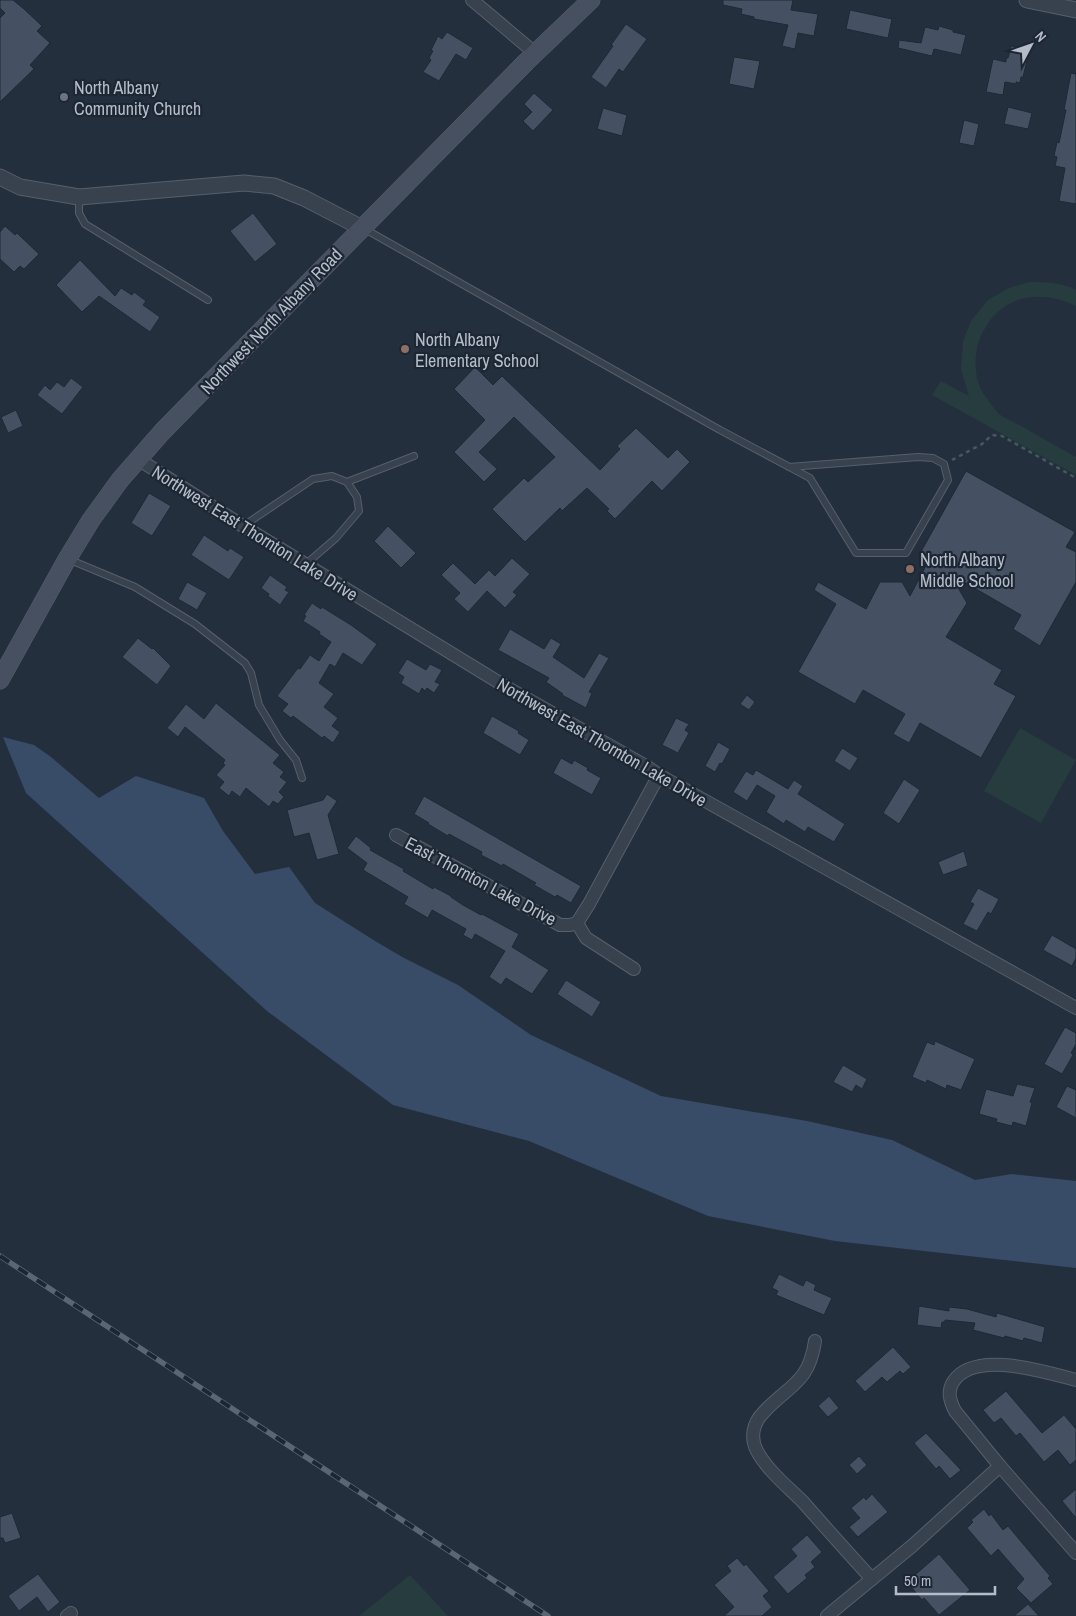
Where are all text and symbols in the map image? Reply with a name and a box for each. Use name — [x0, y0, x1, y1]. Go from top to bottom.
north arrow — [1006, 20, 1056, 70]
text: N — [1031, 27, 1050, 46]
place label: North Albany Community Church — [74, 75, 201, 121]
marker: North Albany Community Church — [58, 91, 70, 103]
street label: Northwest North Albany Road — [194, 242, 348, 400]
place label: North Albany Elementary School — [415, 327, 539, 373]
marker: North Albany Elementary School — [399, 343, 411, 355]
street label: Northwest East Thornton Lake Drive — [147, 459, 363, 607]
place label: North Albany Middle School — [920, 547, 1014, 593]
marker: North Albany Middle School — [904, 563, 916, 575]
street label: Northwest East Thornton Lake Drive — [492, 672, 712, 812]
street label: East Thornton Lake Drive — [401, 831, 561, 931]
scale bar — [896, 1564, 995, 1596]
text: 50 m — [904, 1570, 931, 1591]

